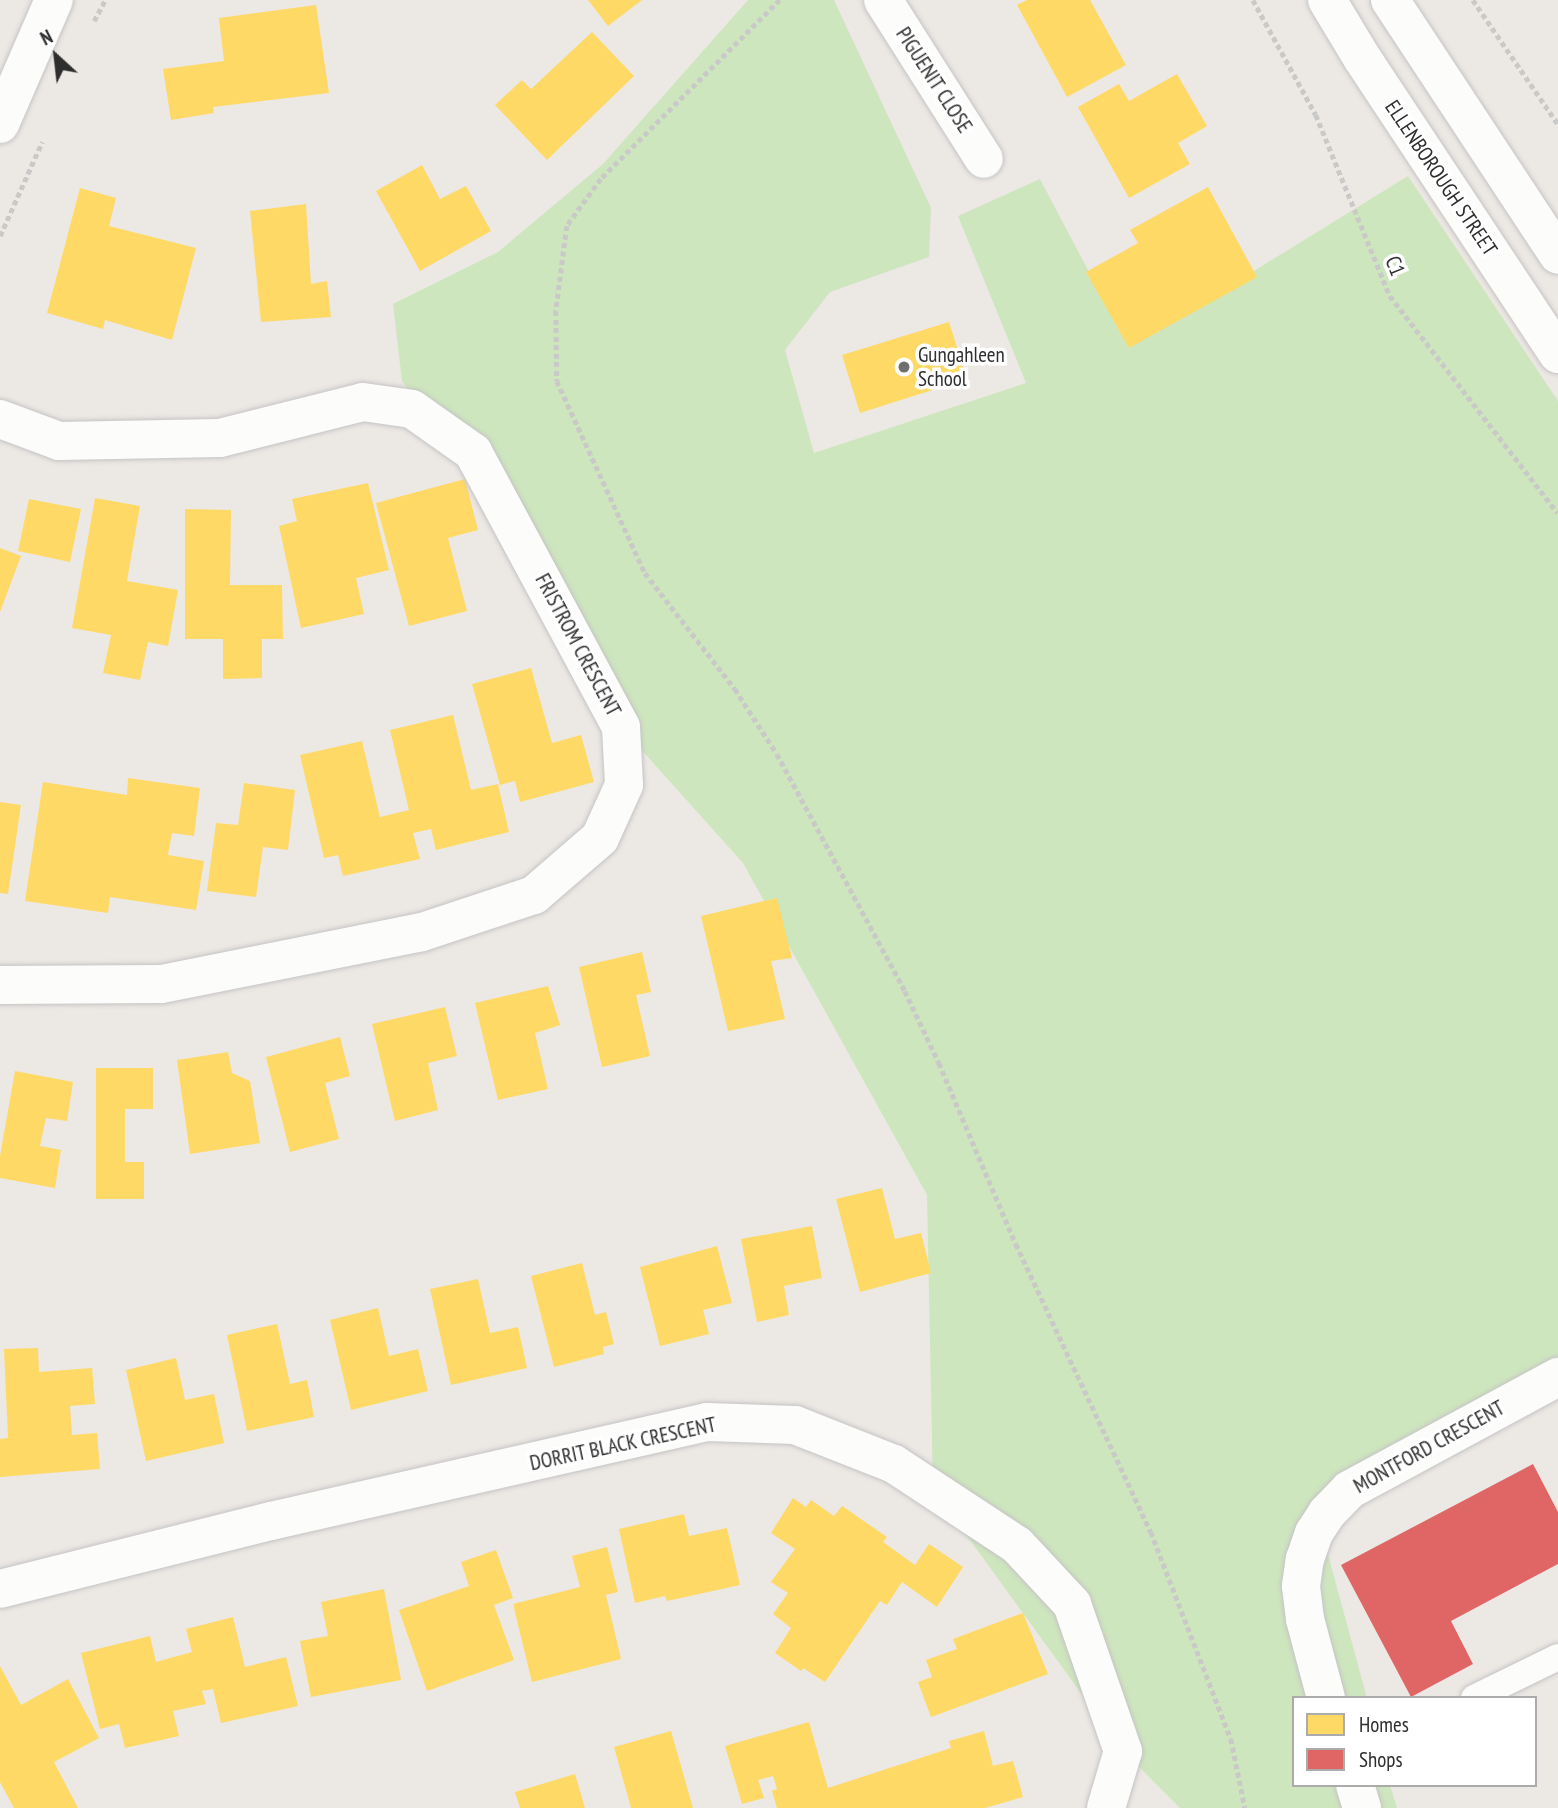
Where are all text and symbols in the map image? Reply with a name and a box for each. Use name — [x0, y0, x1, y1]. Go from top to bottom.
north arrow — [21, 21, 91, 91]
street label: PIGUENIT CLOSE — [890, 22, 978, 138]
text: N — [36, 24, 56, 50]
street label: ELLENBOROUGH STREET — [1380, 96, 1502, 260]
street label: C1 — [1380, 252, 1410, 280]
place label: Gungahleen School — [918, 342, 1005, 392]
marker: Gungahleen School — [896, 359, 912, 375]
street label: FRISTROM CRESCENT — [530, 569, 626, 721]
street label: MONTFORD CRESCENT — [1349, 1395, 1509, 1499]
street label: DORRIT BLACK CRESCENT — [527, 1412, 719, 1476]
legend — [1292, 1696, 1537, 1787]
text: Homes — [1359, 1711, 1409, 1738]
text: Shops — [1359, 1746, 1403, 1773]

